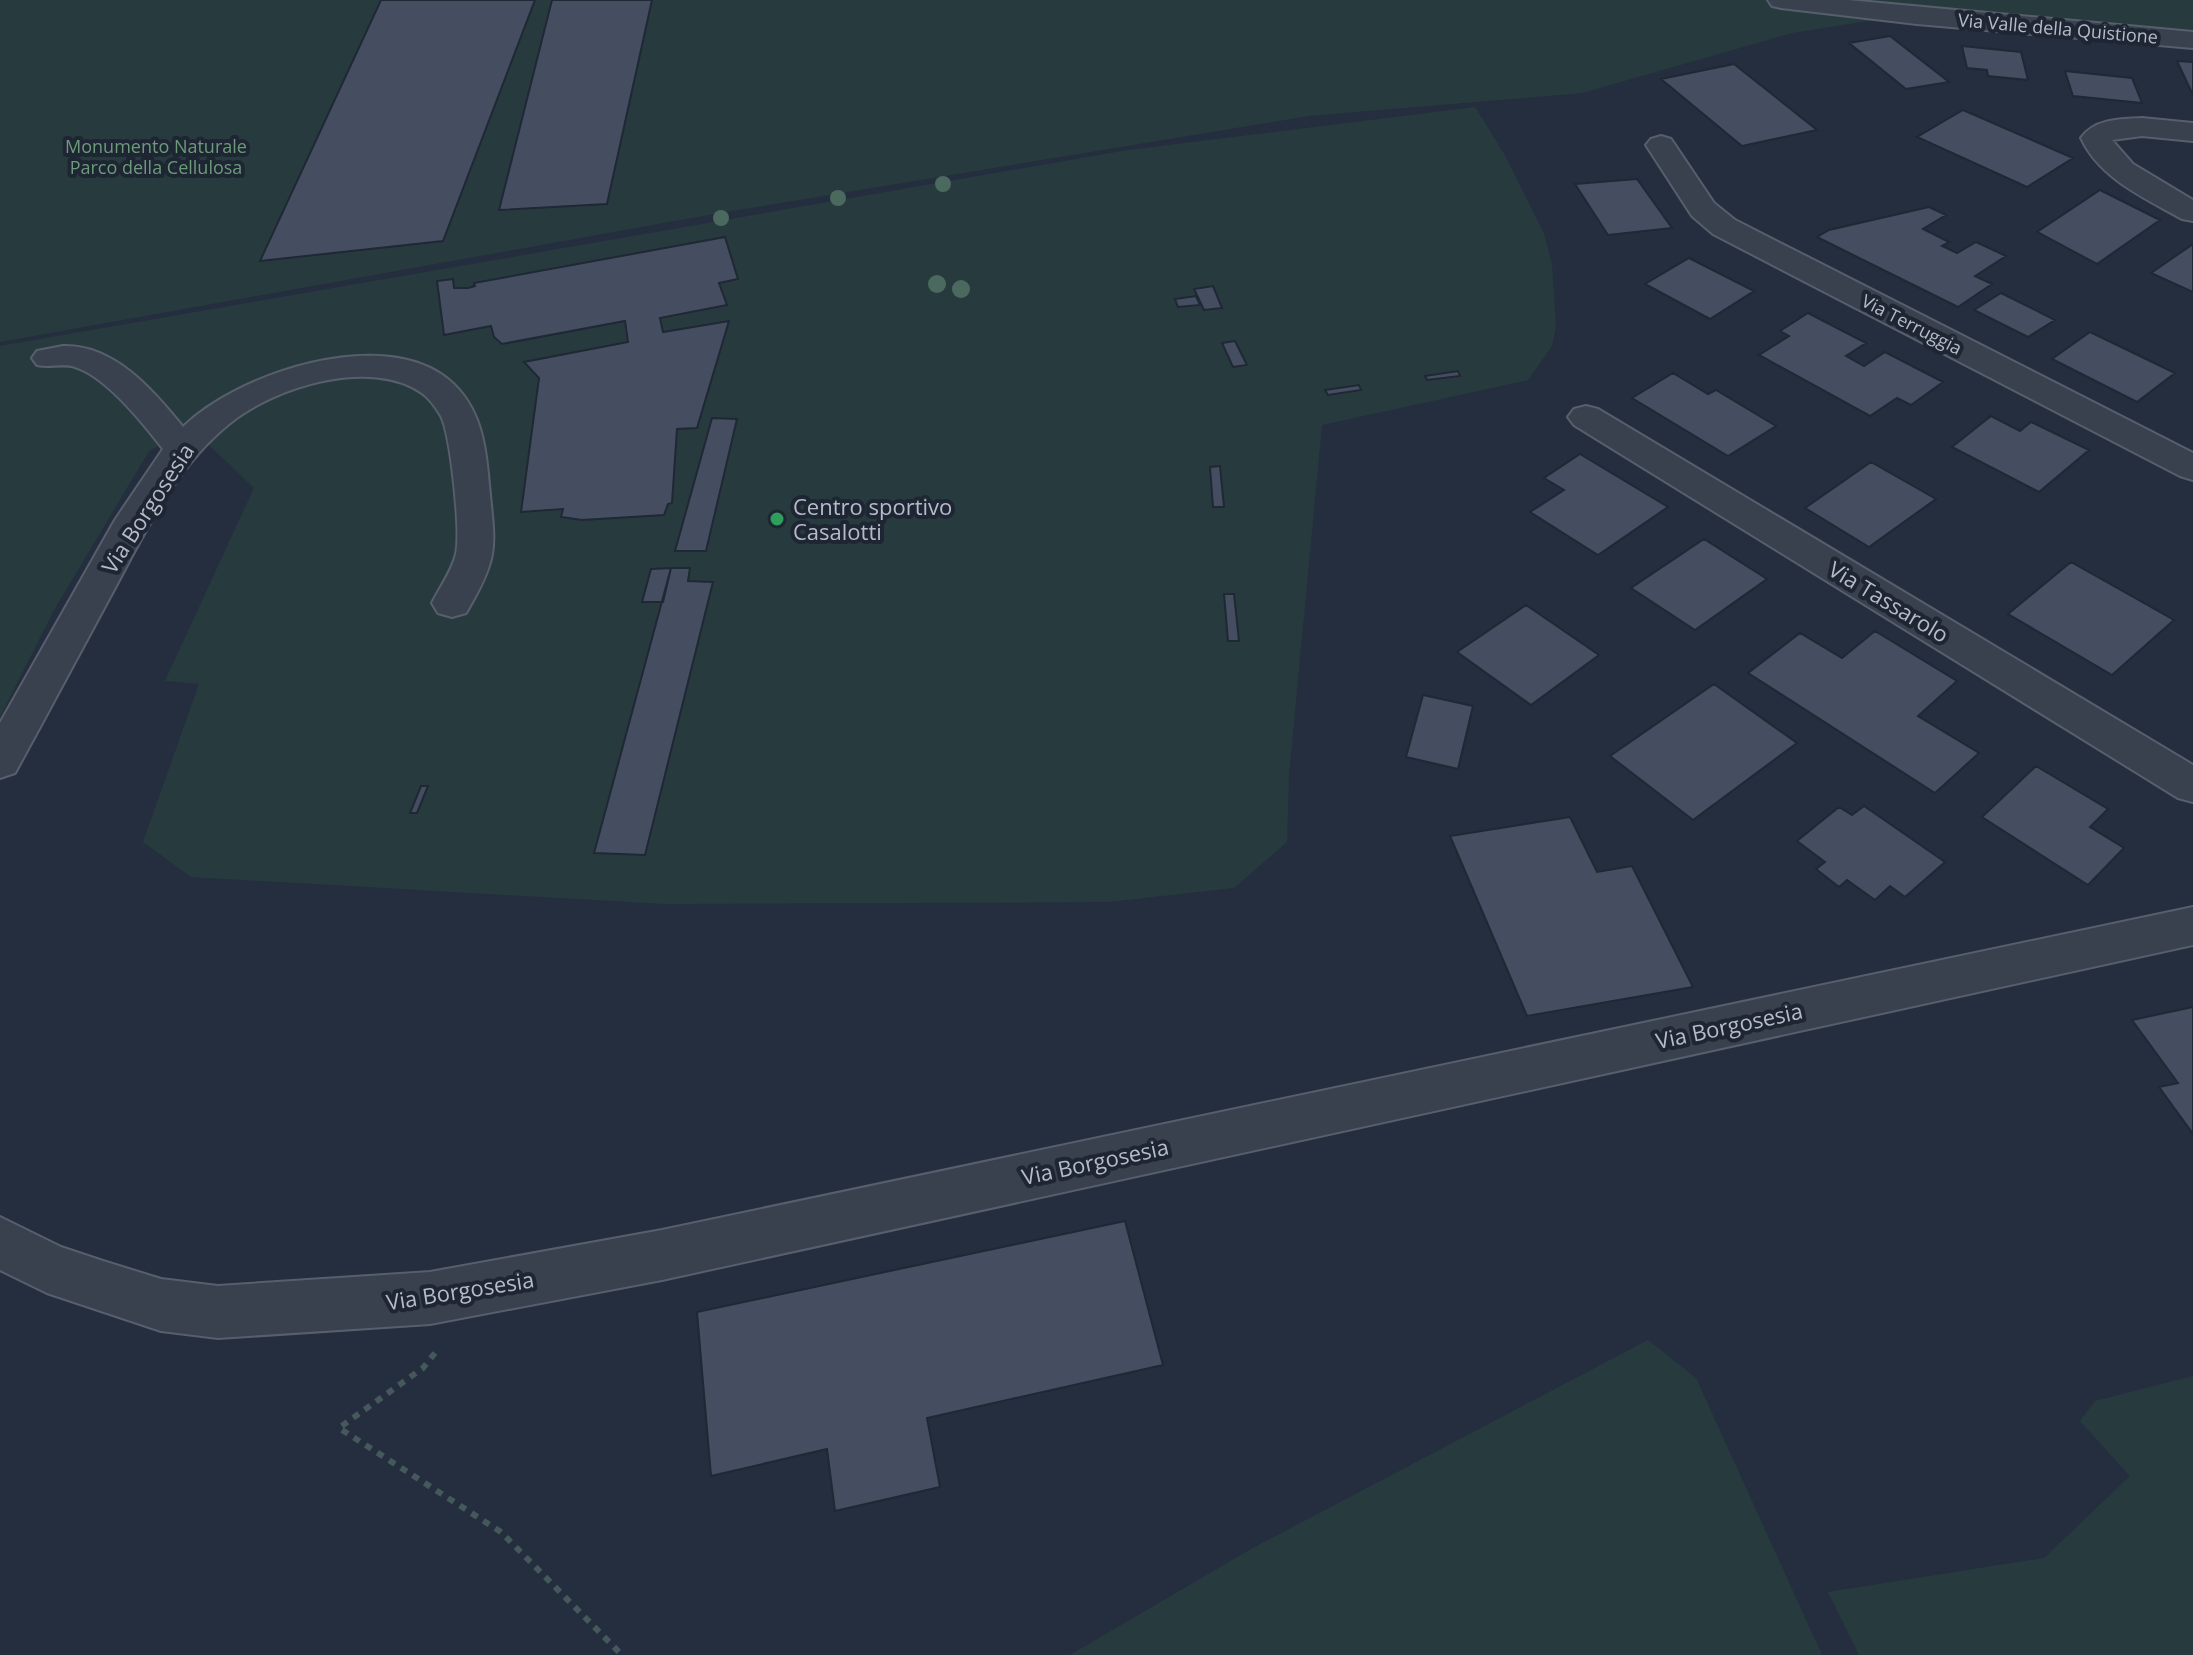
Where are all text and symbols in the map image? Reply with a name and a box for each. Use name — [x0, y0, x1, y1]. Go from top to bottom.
street label: Via Valle della Quistione — [1957, 7, 2159, 49]
park label: Monumento Naturale Parco della Cellulosa — [65, 134, 247, 179]
street label: Via Terruggia — [1858, 288, 1966, 360]
street label: Via Borgosesia — [94, 437, 200, 579]
place label: Centro sportivo Casalotti — [793, 491, 952, 546]
marker: Centro sportivo Casalotti — [768, 510, 786, 528]
street label: Via Tassarolo — [1823, 553, 1955, 649]
street label: Via Borgosesia — [1653, 995, 1805, 1055]
street label: Via Borgosesia — [1019, 1131, 1171, 1191]
street label: Via Borgosesia — [384, 1264, 536, 1316]

